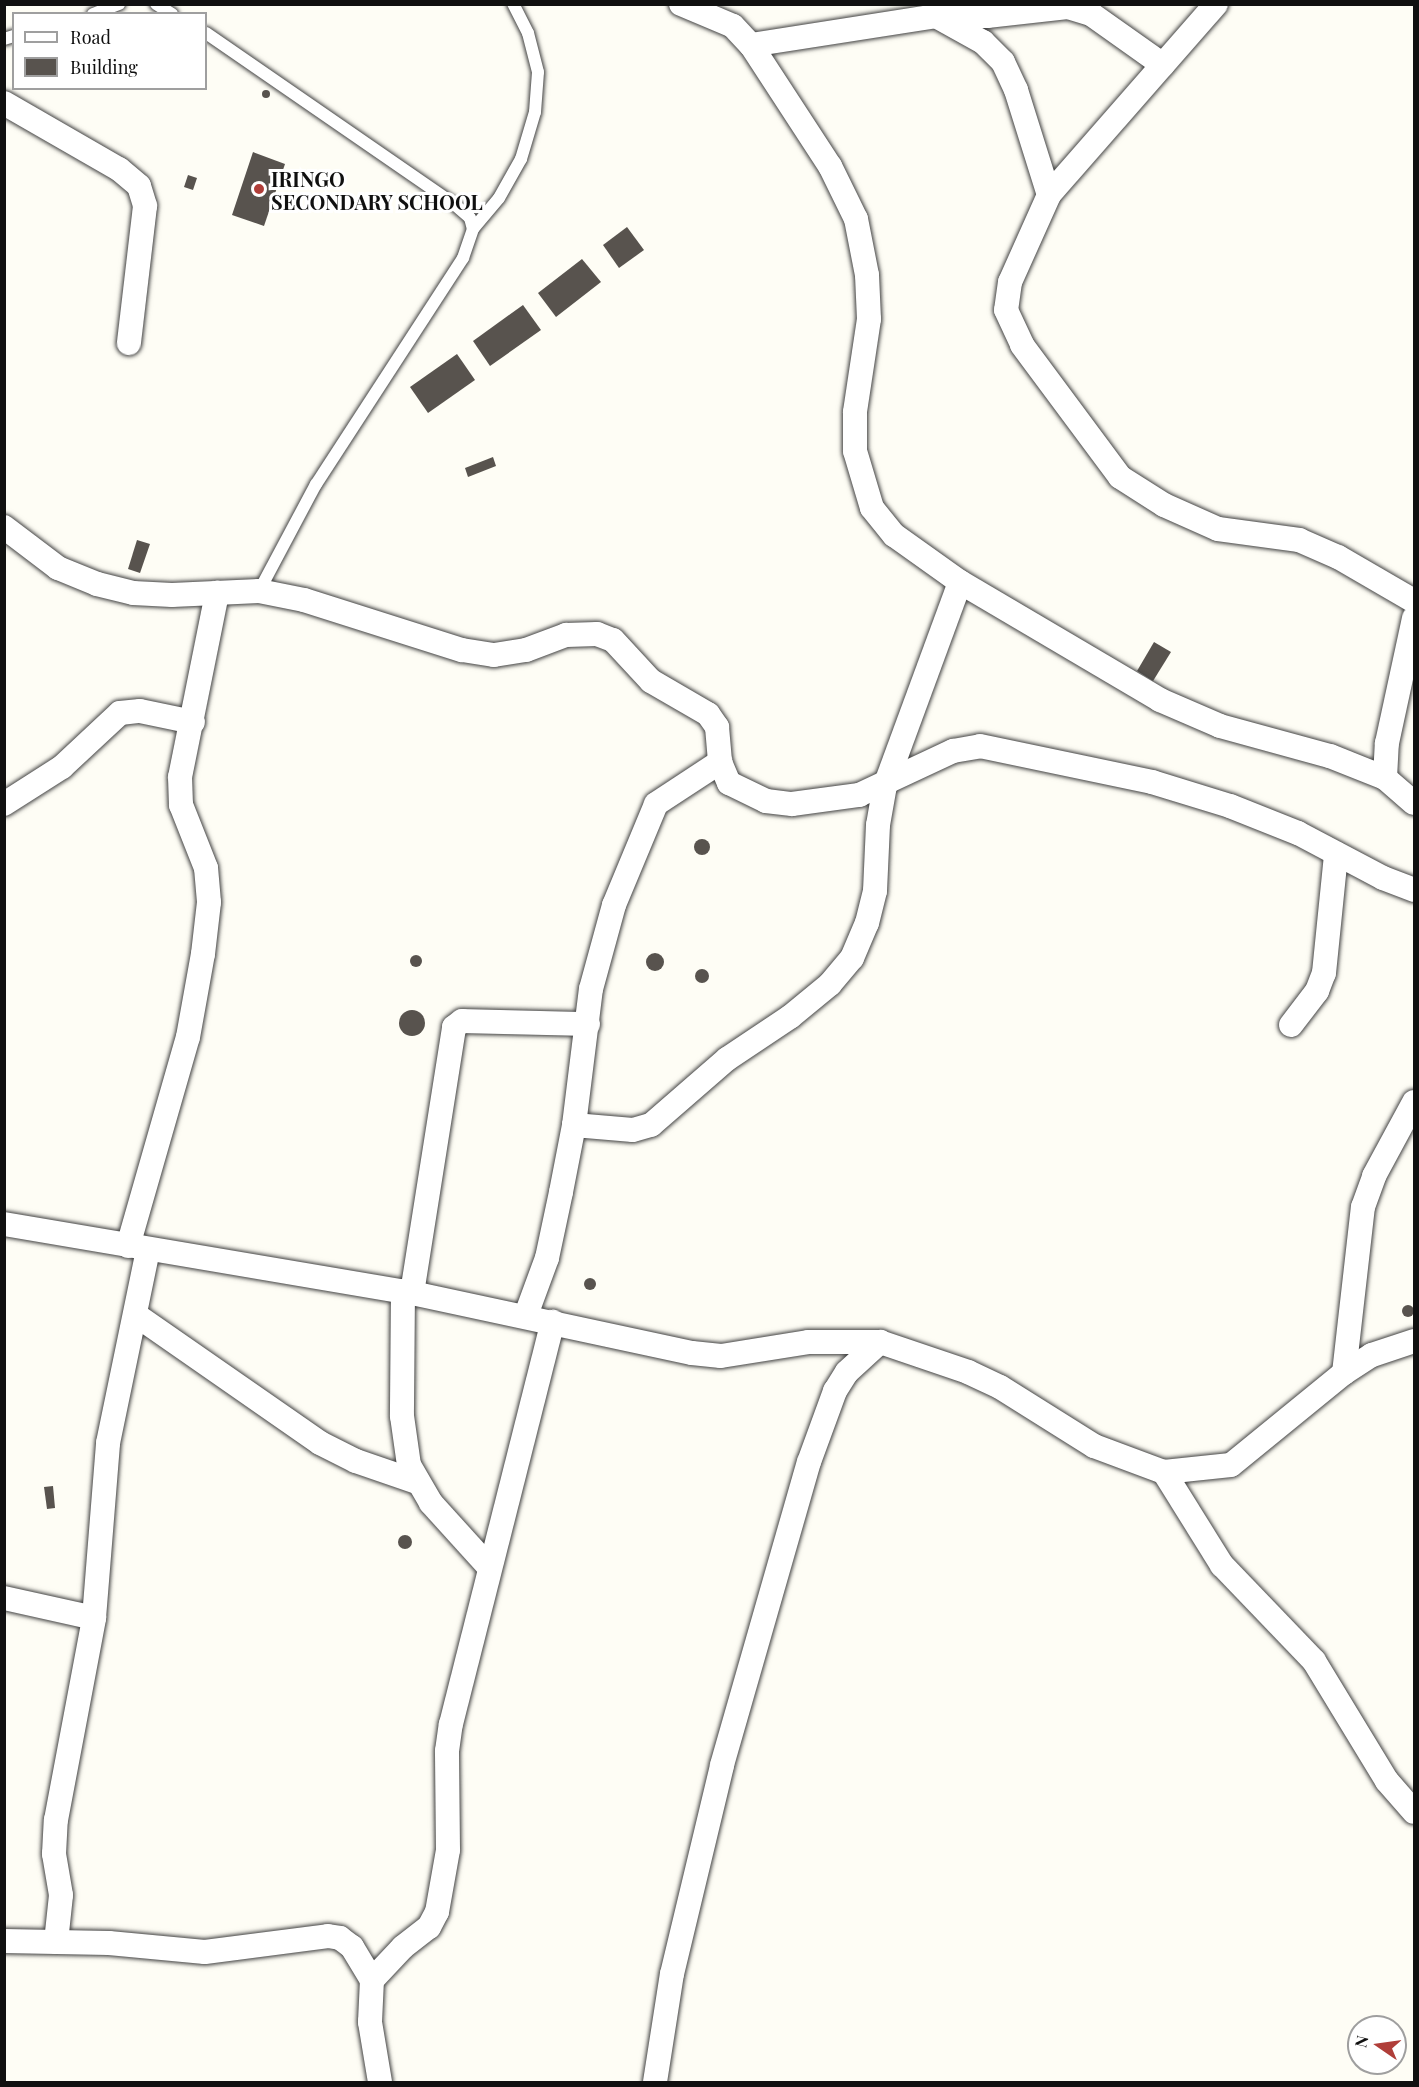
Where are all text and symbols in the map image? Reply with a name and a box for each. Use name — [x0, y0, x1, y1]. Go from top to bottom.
legend — [12, 12, 207, 90]
text: Road — [70, 25, 111, 49]
text: Building — [70, 55, 138, 79]
place label: IRINGO SECONDARY SCHOOL — [271, 166, 483, 213]
marker: IRINGO SECONDARY SCHOOL — [252, 182, 266, 196]
north arrow — [1347, 2015, 1407, 2075]
text: N — [1349, 2033, 1372, 2049]

